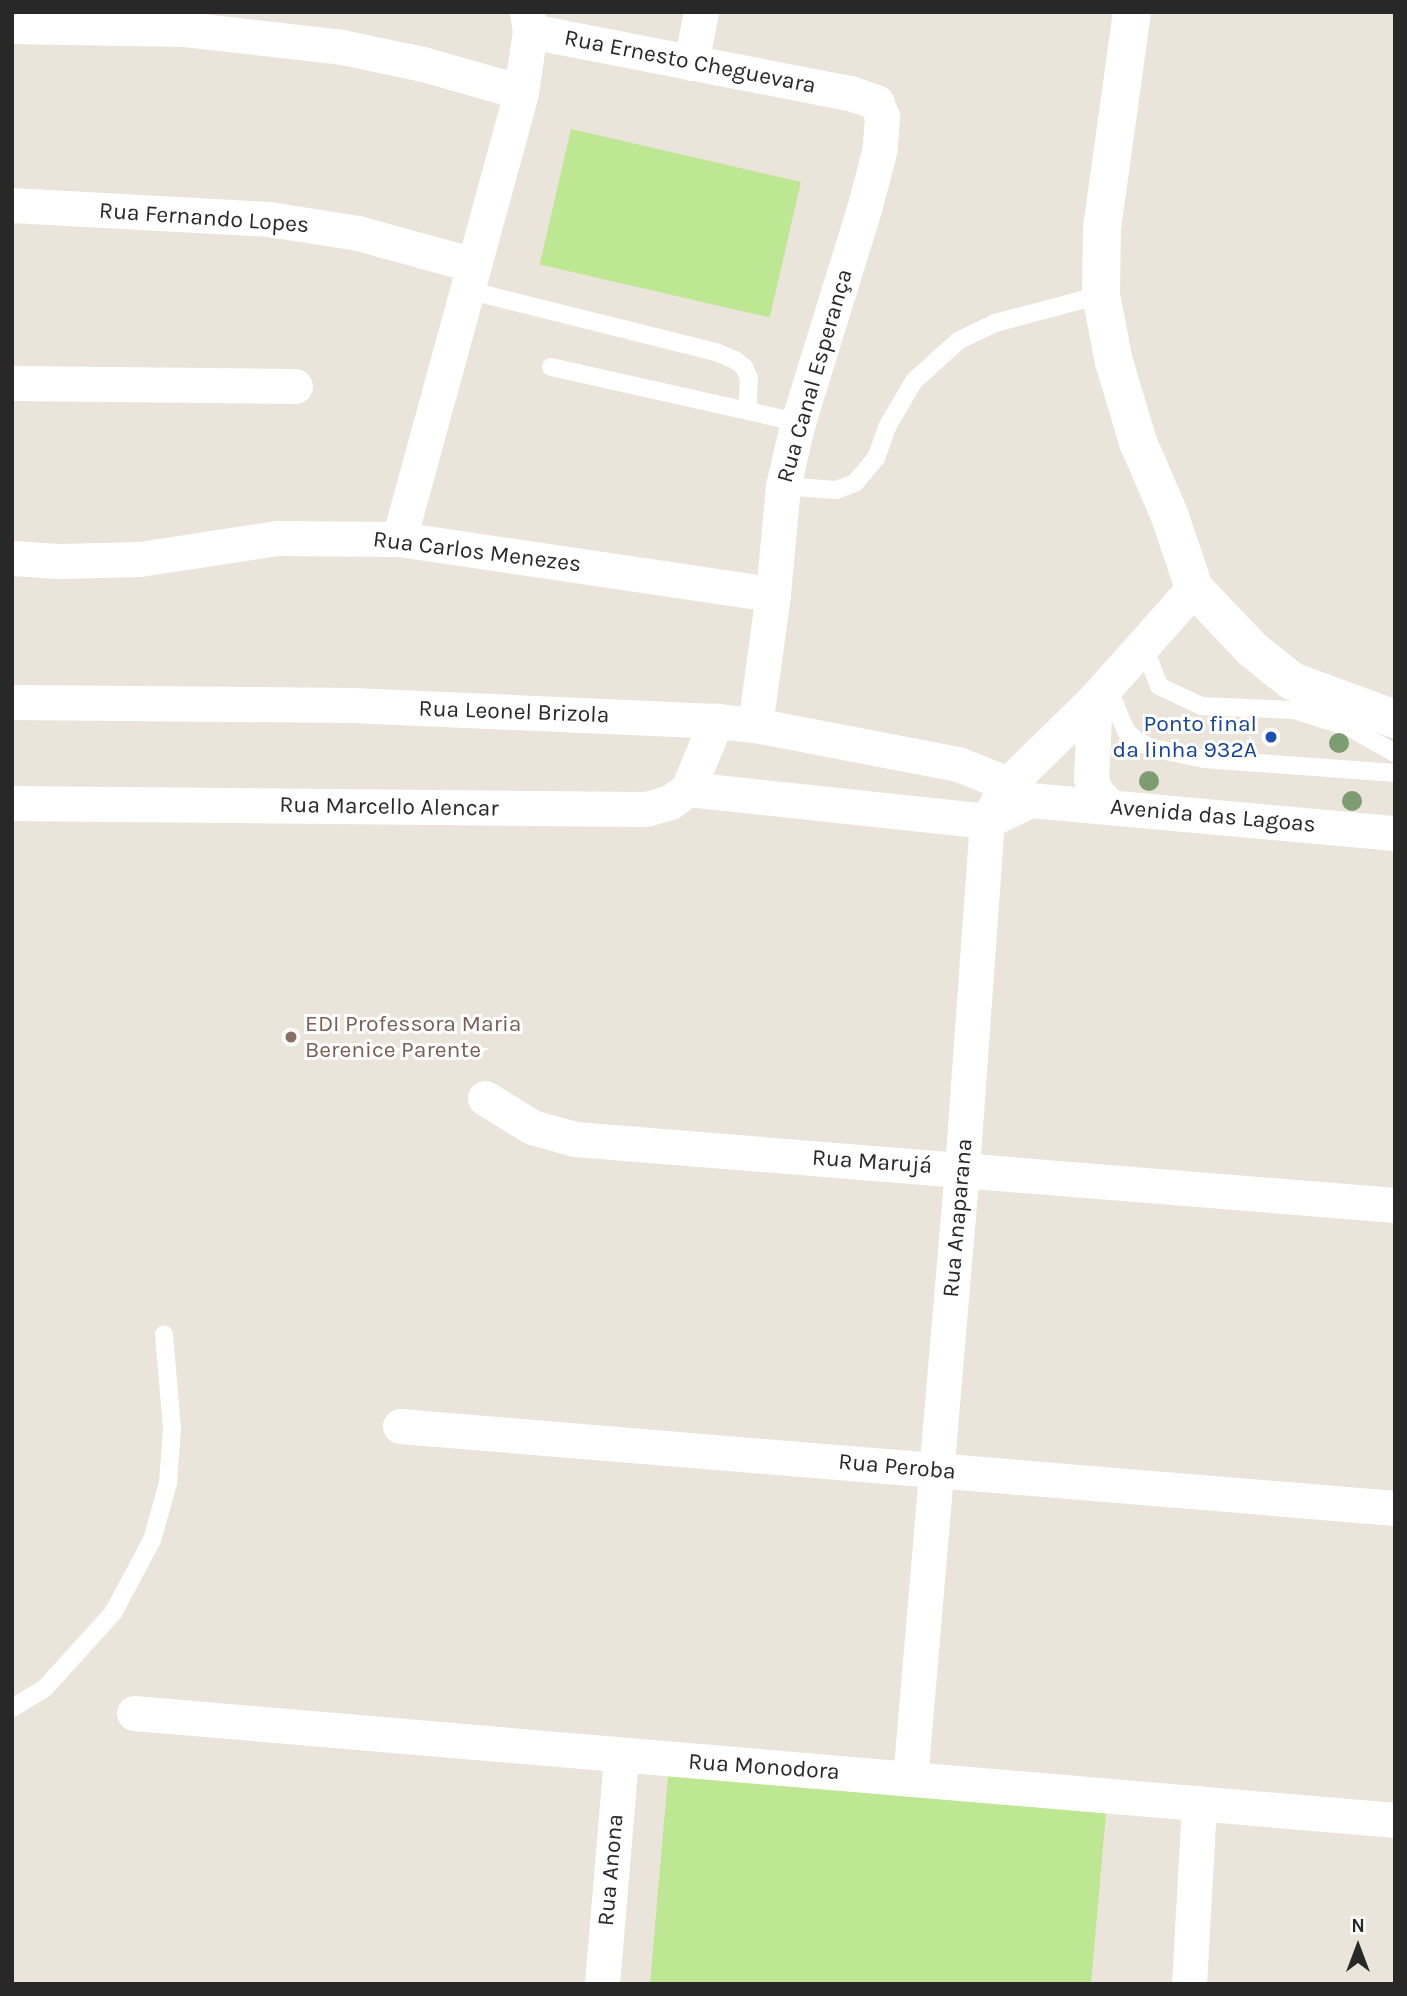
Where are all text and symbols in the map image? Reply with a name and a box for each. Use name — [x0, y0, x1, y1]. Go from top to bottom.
street label: Rua Ernesto Cheguevara — [562, 24, 818, 100]
street label: Rua Fernando Lopes — [98, 197, 310, 239]
street label: Rua Canal Esperança — [771, 266, 859, 486]
street label: Rua Carlos Menezes — [371, 526, 583, 578]
street label: Rua Leonel Brizola — [418, 695, 610, 729]
place label: Ponto final da linha 932A — [1113, 710, 1257, 764]
marker: Ponto final da linha 932A — [1263, 729, 1279, 745]
street label: Rua Marcello Alencar — [279, 791, 499, 823]
street label: Avenida das Lagoas — [1109, 793, 1317, 839]
place label: EDI Professora Maria Berenice Parente — [305, 1010, 521, 1064]
marker: EDI Professora Maria Berenice Parente — [283, 1029, 299, 1045]
street label: Rua Anaparana — [937, 1137, 979, 1299]
street label: Rua Marujá — [811, 1144, 933, 1180]
street label: Rua Peroba — [837, 1448, 957, 1486]
street label: Rua Monodora — [687, 1748, 841, 1786]
street label: Rua Anona — [592, 1813, 630, 1927]
north arrow — [1323, 1912, 1393, 1982]
text: N — [1351, 1915, 1365, 1937]

